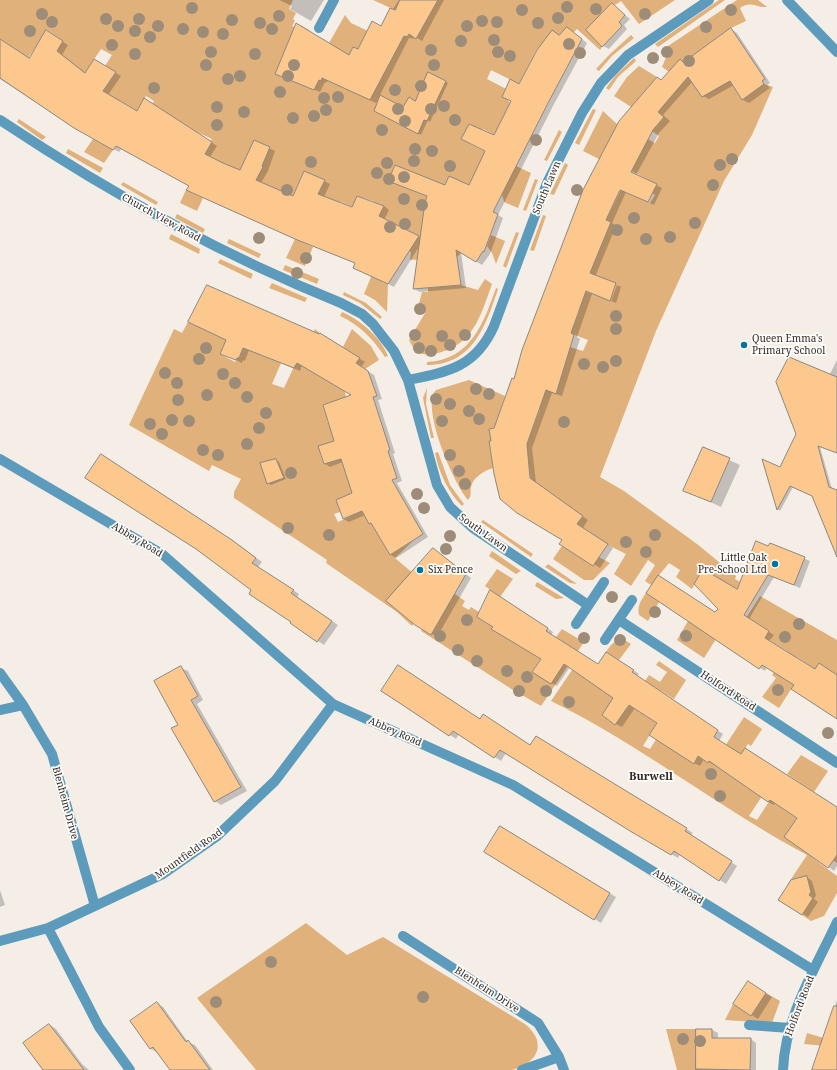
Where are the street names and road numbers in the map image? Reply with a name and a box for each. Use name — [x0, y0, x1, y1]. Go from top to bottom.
street label: South Lawn — [530, 159, 564, 217]
street label: Church View Road — [120, 191, 202, 245]
street label: South Lawn — [456, 511, 510, 555]
street label: Abbey Road — [109, 520, 165, 560]
street label: Holford Road — [698, 669, 758, 713]
street label: Abbey Road — [367, 715, 423, 749]
street label: Blenheim Drive — [50, 765, 80, 841]
street label: Mountfield Road — [153, 826, 225, 882]
street label: Abbey Road — [651, 867, 705, 907]
street label: Blenheim Drive — [452, 965, 522, 1015]
street label: Holford Road — [783, 974, 817, 1038]

